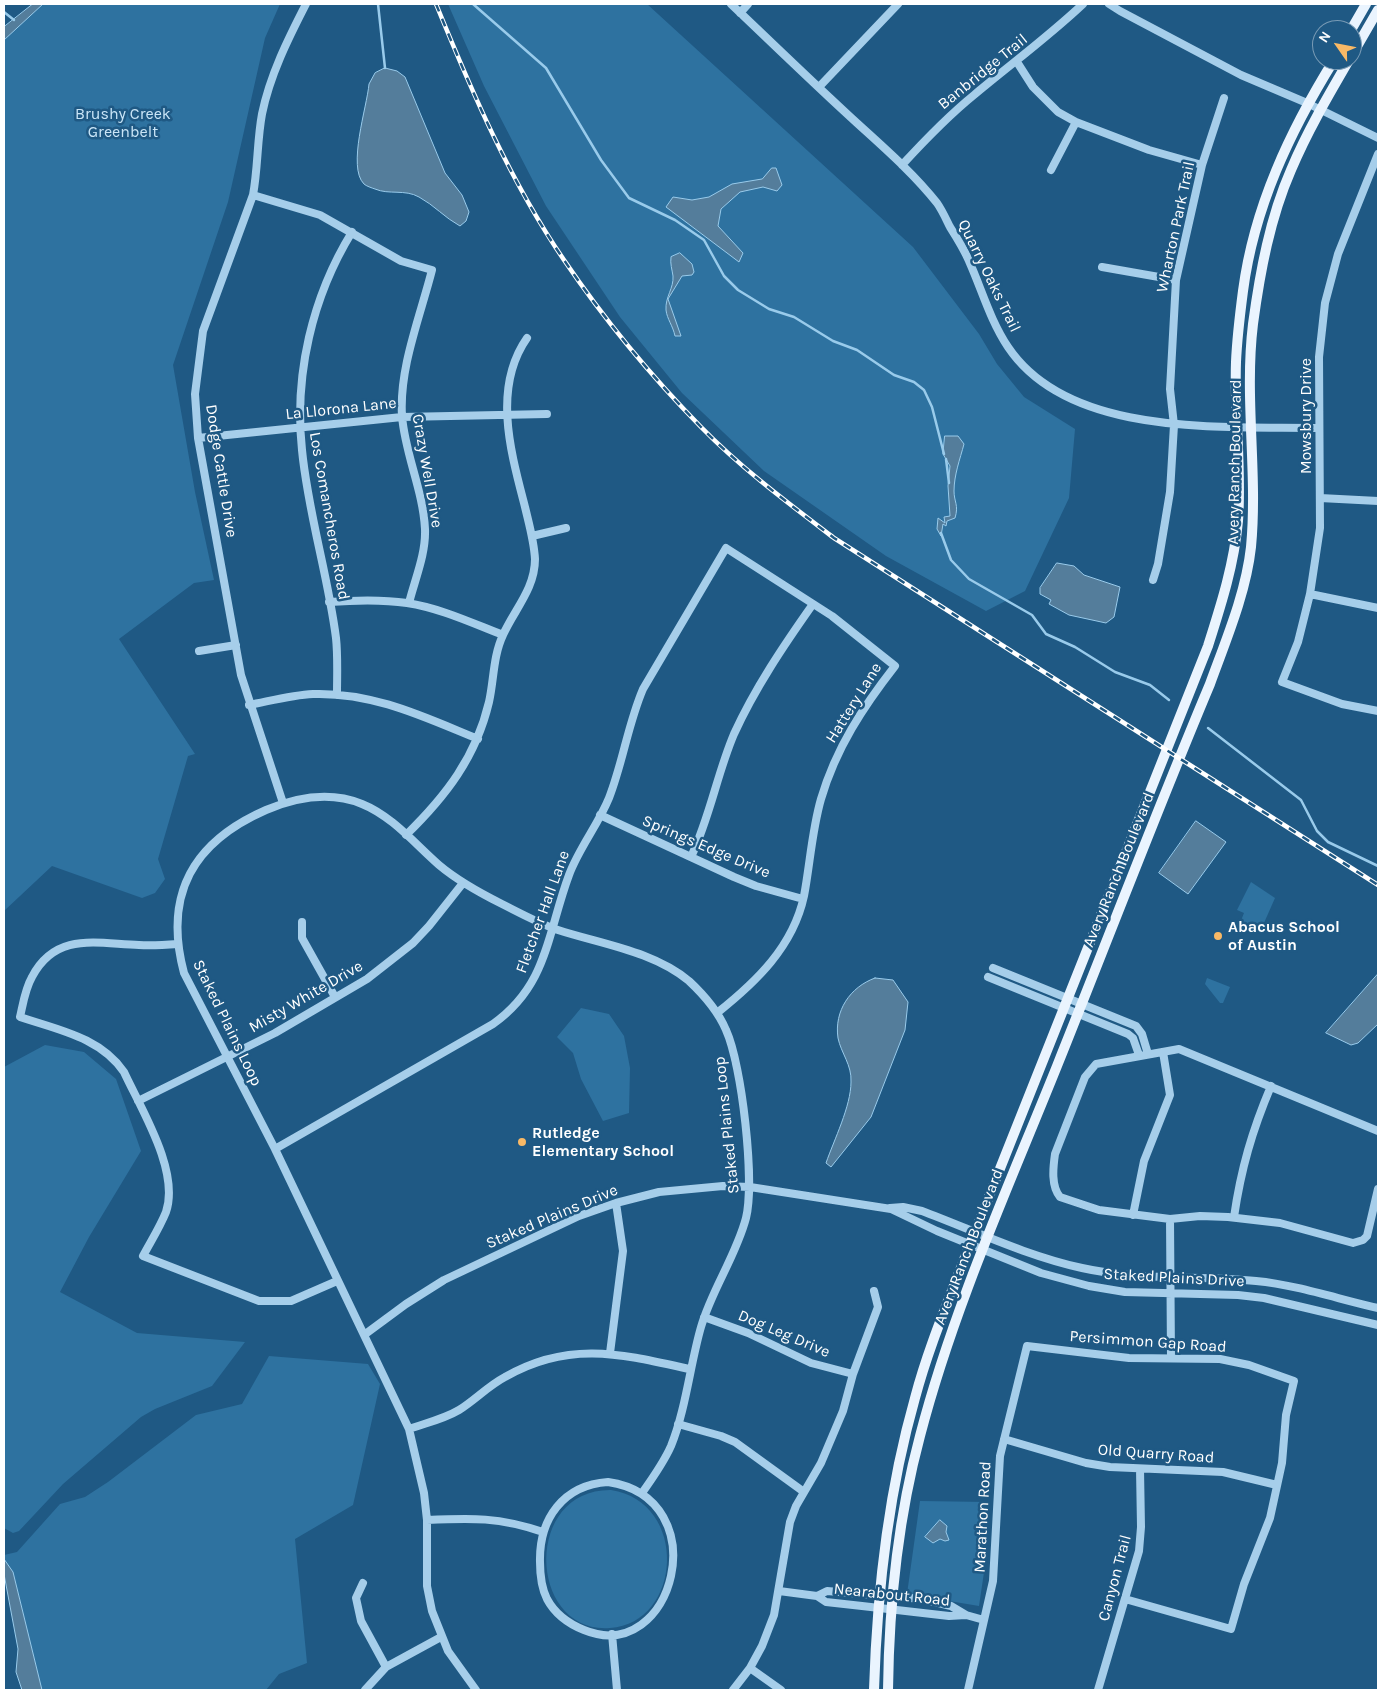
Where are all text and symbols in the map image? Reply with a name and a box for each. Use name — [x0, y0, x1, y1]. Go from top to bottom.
north arrow — [1312, 20, 1362, 70]
text: N — [1315, 28, 1335, 46]
street label: Banbridge Trail — [934, 30, 1032, 114]
park label: Brushy Creek Greenbelt — [75, 104, 171, 142]
street label: Wharton Park Trail — [1153, 160, 1199, 294]
street label: Quarry Oaks Trail — [953, 217, 1025, 335]
street label: Mowsbury Drive — [1296, 358, 1316, 474]
street label: Avery Ranch Boulevard — [1224, 379, 1246, 545]
street label: La Llorona Lane — [284, 394, 398, 424]
street label: Dodge Cattle Drive — [201, 403, 241, 539]
street label: Crazy Well Drive — [408, 413, 446, 529]
street label: Los Comancheros Road — [305, 431, 353, 601]
street label: Hattery Lane — [822, 659, 886, 747]
street label: Avery Ranch Boulevard — [1079, 790, 1159, 950]
street label: Springs Edge Drive — [639, 811, 773, 883]
street label: Fletcher Hall Lane — [512, 848, 574, 976]
place label: Abacus School of Austin — [1228, 917, 1340, 955]
marker: Abacus School of Austin — [1212, 930, 1224, 942]
street label: Staked Plains Loop — [188, 957, 266, 1089]
street label: Misty White Drive — [246, 957, 366, 1037]
street label: Staked Plains Loop — [710, 1055, 744, 1195]
place label: Rutledge Elementary School — [532, 1123, 674, 1161]
marker: Rutledge Elementary School — [516, 1136, 528, 1148]
street label: Avery Ranch Boulevard — [930, 1166, 1008, 1328]
street label: Staked Plains Drive — [483, 1181, 621, 1253]
street label: Staked Plains Drive — [1103, 1265, 1245, 1291]
street label: Dog Leg Drive — [735, 1306, 833, 1362]
street label: Persimmon Gap Road — [1069, 1327, 1227, 1357]
street label: Old Quarry Road — [1097, 1440, 1215, 1468]
street label: Marathon Road — [970, 1461, 996, 1573]
street label: Canyon Trail — [1094, 1533, 1136, 1623]
street label: Nearabout Road — [833, 1579, 951, 1611]

